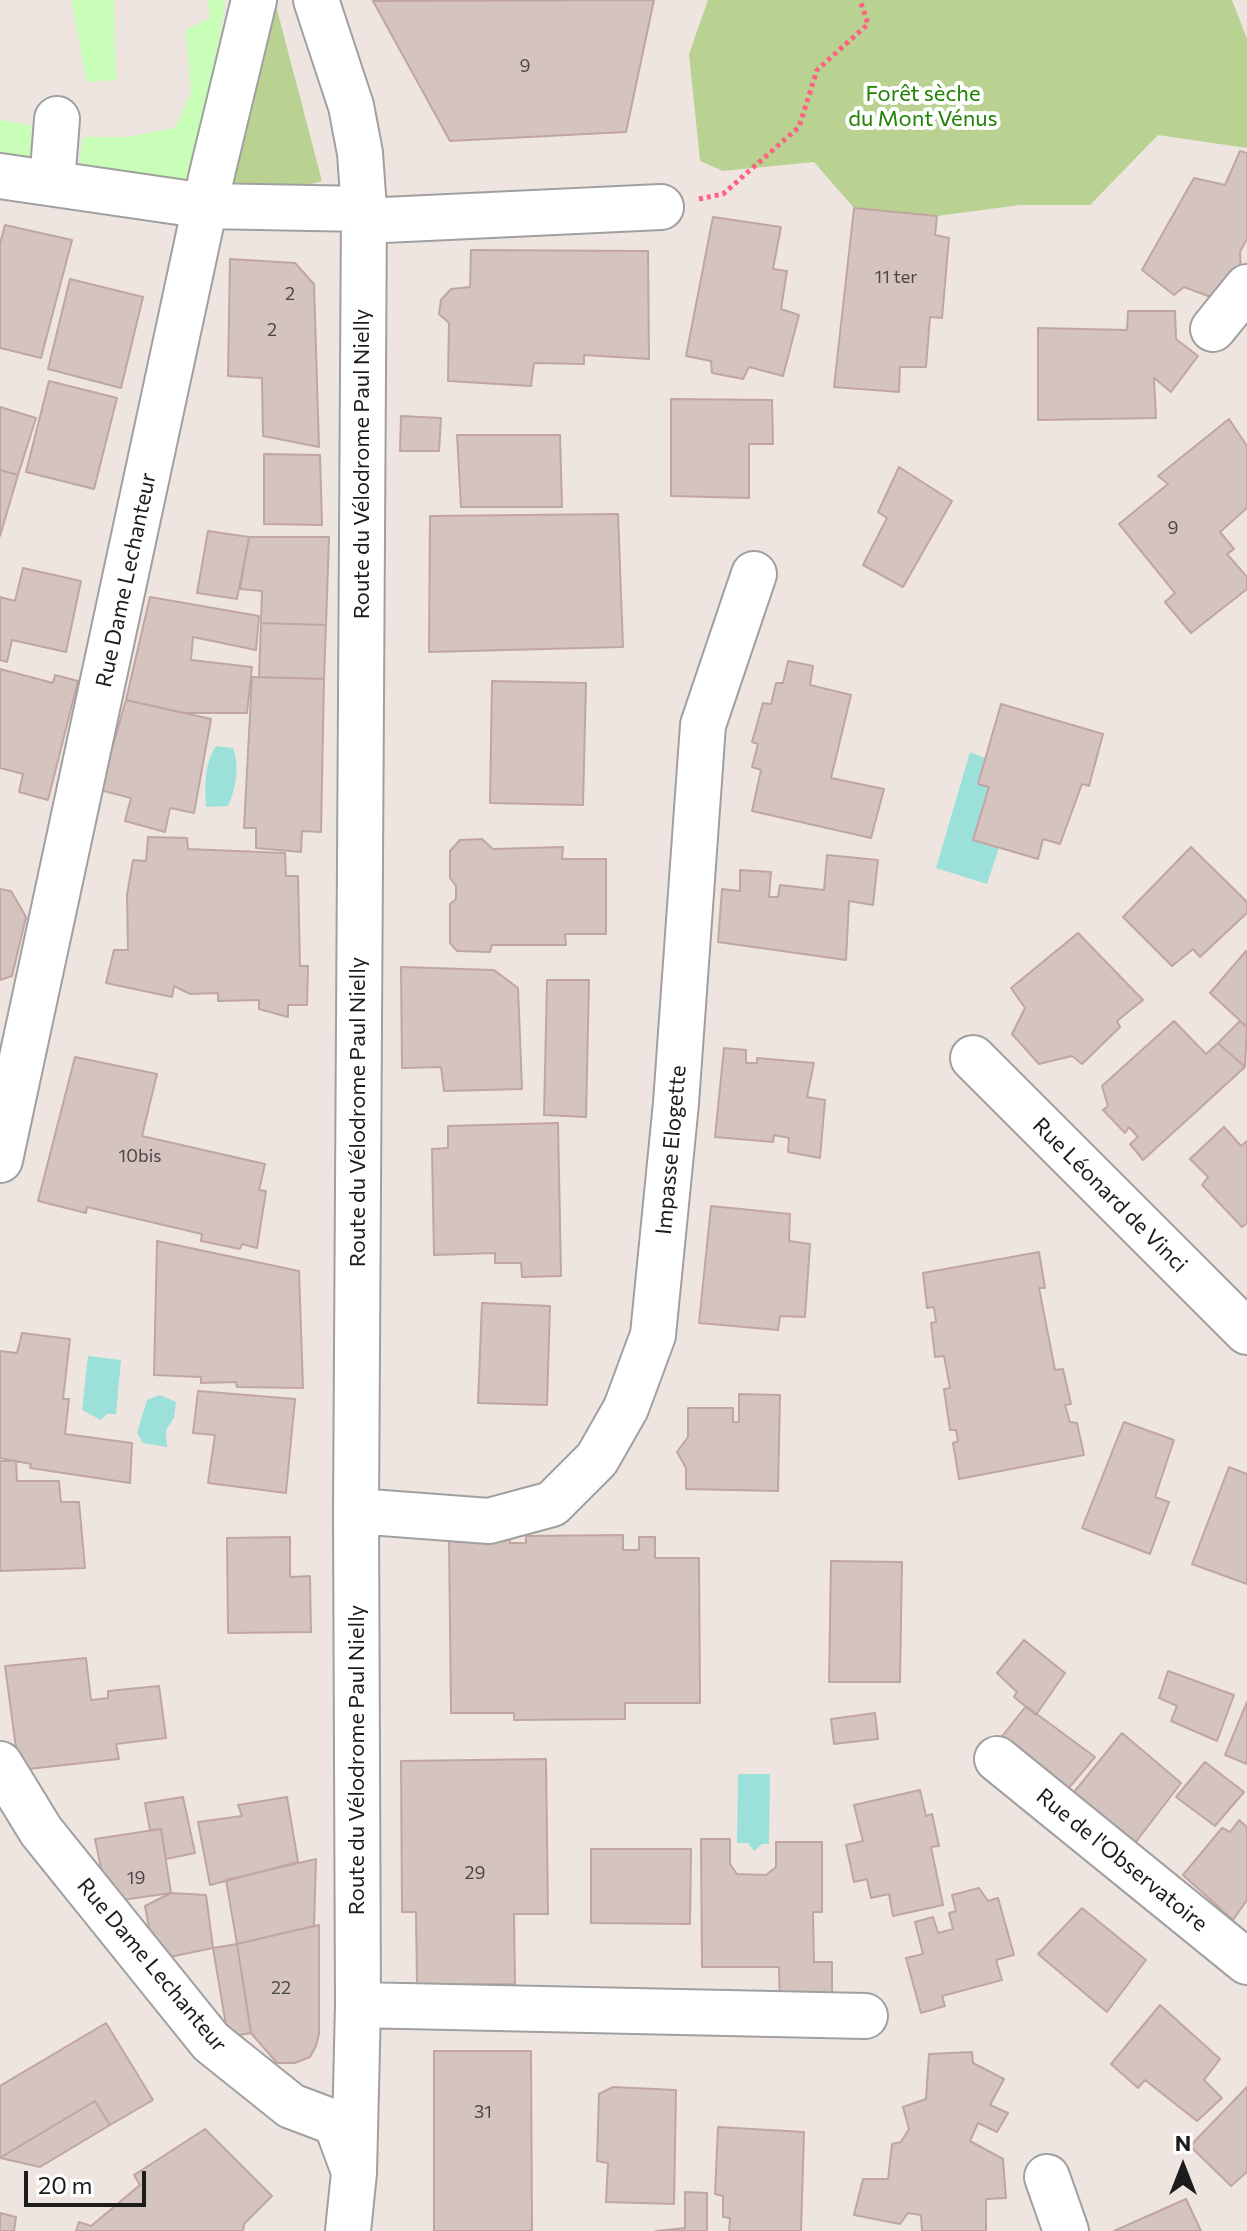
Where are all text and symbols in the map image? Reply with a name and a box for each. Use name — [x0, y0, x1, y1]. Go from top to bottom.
house number: 9 — [520, 55, 530, 77]
park label: Forêt sèche du Mont Vénus — [848, 81, 998, 132]
house number: 11 ter — [875, 266, 917, 288]
house number: 2 — [285, 283, 295, 305]
street label: Route du Vélodrome Paul Nielly — [349, 309, 375, 619]
house number: 2 — [267, 319, 277, 341]
street label: Rue Dame Lechanteur — [90, 470, 162, 690]
house number: 9 — [1168, 517, 1178, 539]
street label: Route du Vélodrome Paul Nielly — [345, 957, 371, 1267]
street label: Impasse Elogette — [650, 1064, 692, 1236]
street label: Rue Léonard de Vinci — [1027, 1112, 1193, 1278]
house number: 10bis — [119, 1145, 161, 1167]
street label: Route du Vélodrome Paul Nielly — [344, 1605, 370, 1915]
street label: Rue de l'Observatoire — [1031, 1783, 1213, 1937]
house number: 29 — [465, 1862, 485, 1884]
house number: 19 — [127, 1867, 145, 1889]
street label: Rue Dame Lechanteur — [72, 1873, 232, 2057]
house number: 22 — [271, 1977, 291, 1999]
house number: 31 — [474, 2101, 492, 2123]
north arrow — [1143, 2127, 1223, 2207]
text: N — [1175, 2129, 1191, 2156]
scale bar — [28, 2155, 150, 2205]
text: 20 m — [38, 2170, 92, 2199]

